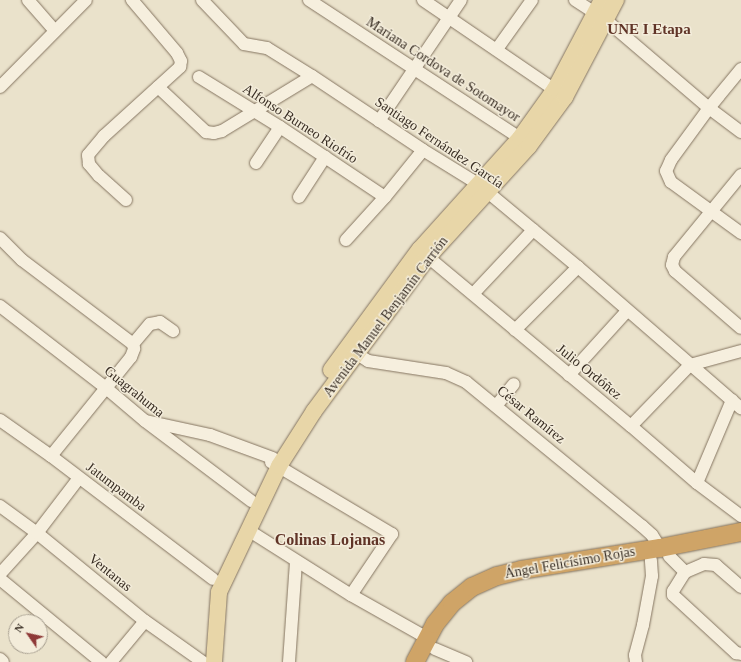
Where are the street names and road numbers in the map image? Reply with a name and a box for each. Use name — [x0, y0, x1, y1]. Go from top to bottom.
street label: Mariana Cordova de Sotomayor — [363, 14, 523, 126]
street label: Alfonso Burneo Riofrío — [239, 81, 361, 167]
street label: Santiago Fernández García — [371, 94, 507, 192]
street label: Avenida Manuel Benjamín Carrión — [320, 233, 452, 401]
street label: Julio Ordóñez — [553, 341, 625, 403]
street label: Guagrahuma — [101, 363, 167, 421]
street label: César Ramírez — [494, 382, 568, 448]
street label: Jatumpamba — [83, 459, 149, 515]
street label: Ángel Felicísimo Rojas — [503, 543, 637, 583]
street label: Ventanas — [85, 551, 135, 595]

